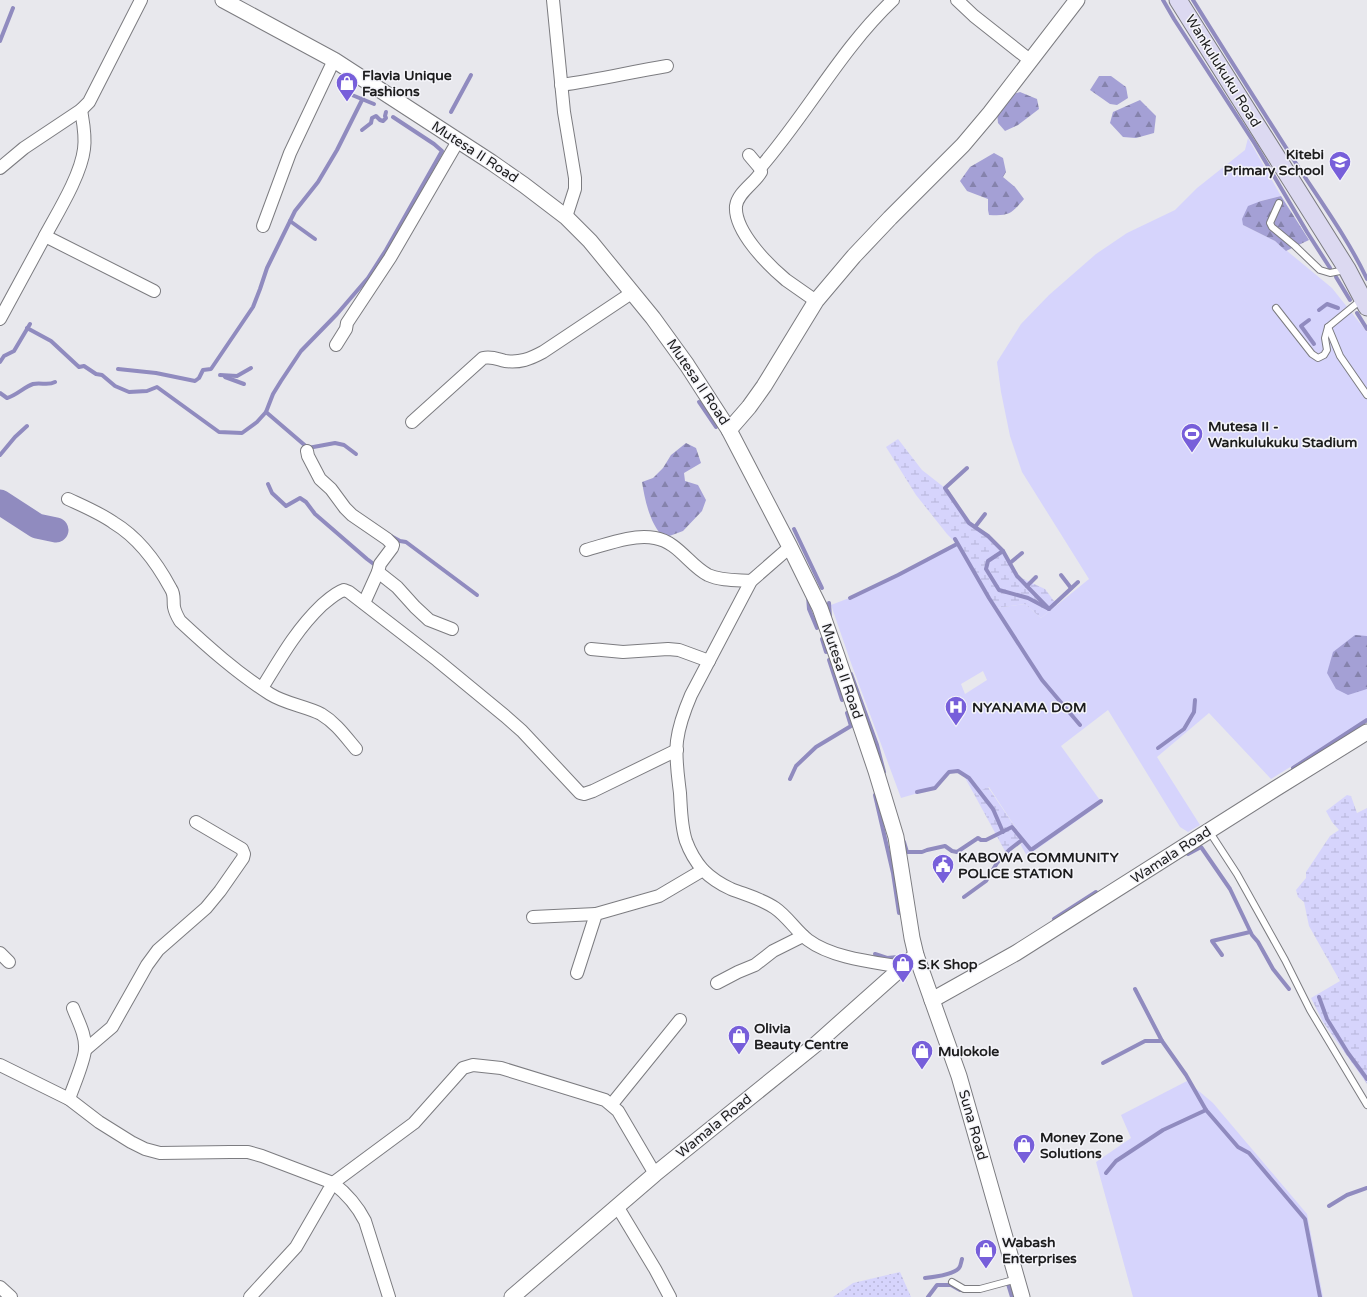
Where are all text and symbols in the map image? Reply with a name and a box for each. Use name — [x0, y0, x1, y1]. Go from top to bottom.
street label: Wankulukuku Road — [1182, 12, 1264, 130]
place label: Flavia Unique Fashions — [362, 67, 452, 100]
shop icon: Flavia Unique Fashions — [334, 70, 360, 103]
street label: Mutesa II Road — [428, 118, 522, 186]
place label: Kitebi Primary School — [1223, 146, 1324, 179]
school or university icon: Kitebi Primary School — [1327, 149, 1353, 182]
street label: Mutesa II Road — [663, 336, 733, 428]
place label: Mutesa II - Wankulukuku Stadium — [1208, 418, 1357, 451]
sports icon: Mutesa II - Wankulukuku Stadium — [1179, 421, 1205, 454]
street label: Mutesa II Road — [818, 621, 866, 721]
hospital icon: NYANAMA DOM — [943, 694, 969, 727]
place label: NYANAMA DOM — [972, 699, 1087, 716]
street label: Wamala Road — [1128, 823, 1214, 887]
place label: KABOWA COMMUNITY POLICE STATION — [958, 849, 1119, 882]
public building icon: KABOWA COMMUNITY POLICE STATION — [930, 852, 956, 885]
shop icon: S.K Shop — [890, 951, 916, 984]
place label: S.K Shop — [918, 956, 978, 973]
place label: Olivia Beauty Centre — [754, 1020, 849, 1053]
shop icon: Olivia Beauty Centre — [726, 1023, 752, 1056]
shop icon: Mulokole — [909, 1038, 935, 1071]
place label: Mulokole — [938, 1043, 999, 1060]
street label: Suna Road — [955, 1088, 991, 1162]
street label: Wamala Road — [673, 1090, 755, 1162]
place label: Money Zone Solutions — [1040, 1129, 1123, 1162]
shop icon: Money Zone Solutions — [1011, 1132, 1037, 1165]
place label: Wabash Enterprises — [1002, 1234, 1077, 1267]
shop icon: Wabash Enterprises — [973, 1237, 999, 1270]

